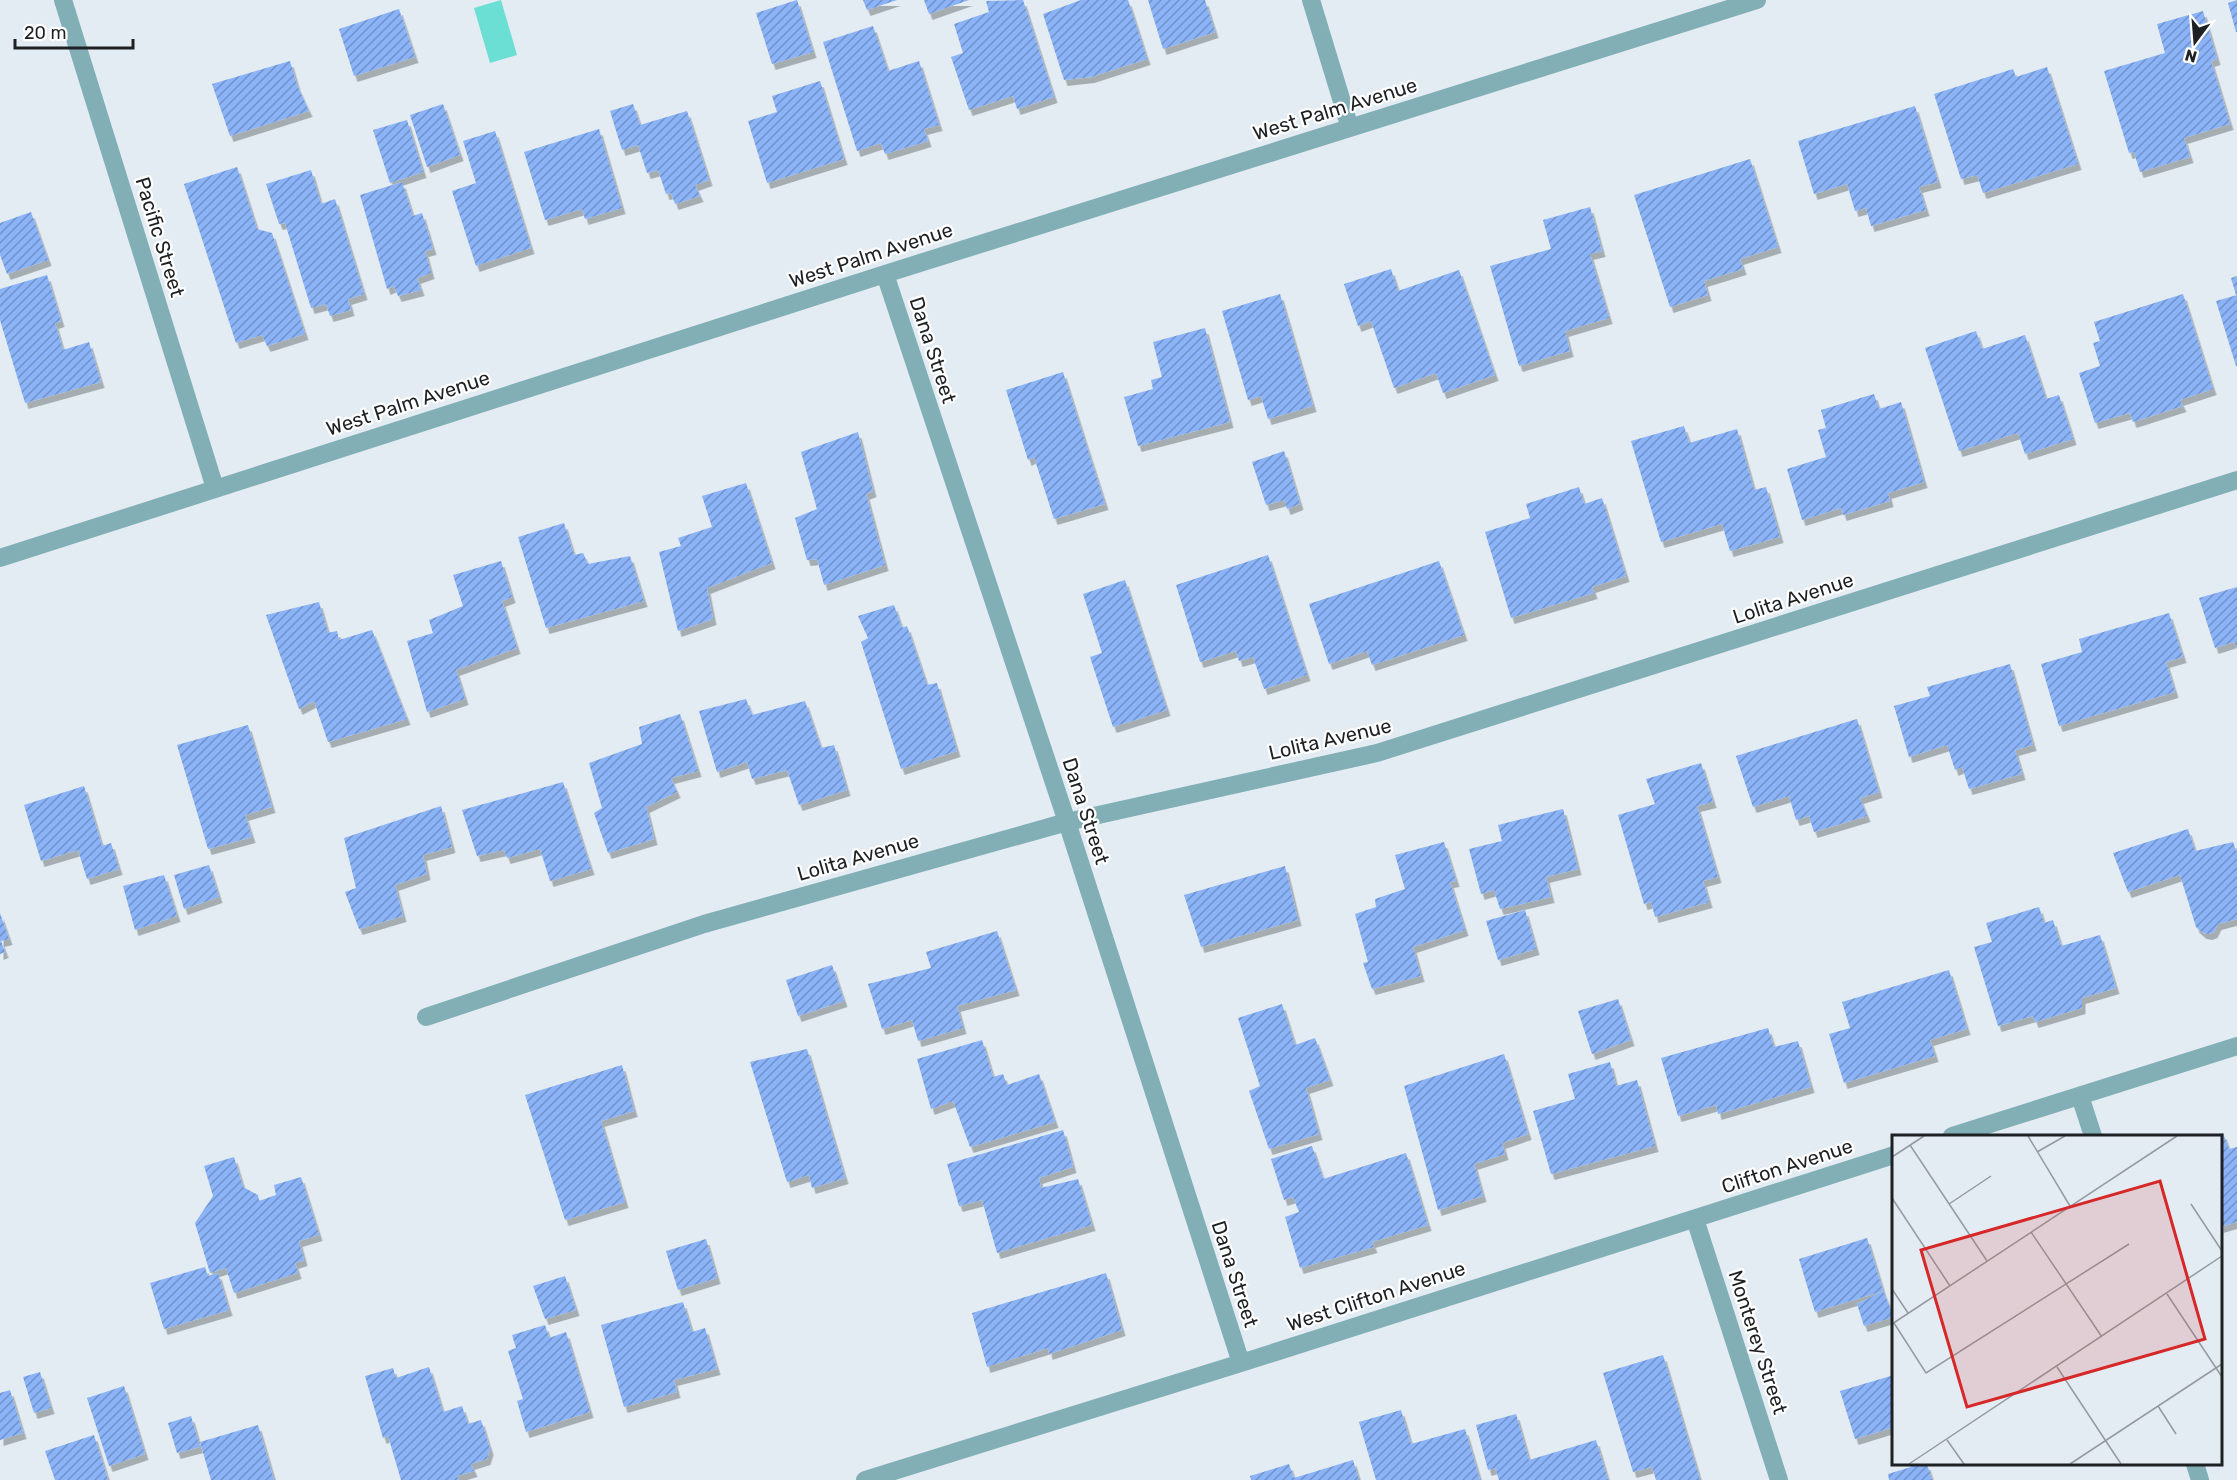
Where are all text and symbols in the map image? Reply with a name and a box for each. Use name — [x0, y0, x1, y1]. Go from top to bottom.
scale bar — [15, 12, 134, 50]
north arrow — [2165, 12, 2225, 72]
text: 20 m — [24, 22, 66, 44]
text: N — [2183, 45, 2199, 67]
street label: West Palm Avenue — [1250, 73, 1420, 145]
street label: Pacific Street — [130, 174, 190, 300]
street label: West Palm Avenue — [786, 217, 956, 293]
street label: Dana Street — [904, 294, 962, 407]
street label: West Palm Avenue — [323, 365, 493, 441]
street label: Lolita Avenue — [1730, 567, 1856, 629]
street label: Lolita Avenue — [1266, 713, 1394, 765]
street label: Dana Street — [1057, 755, 1115, 868]
street label: Lolita Avenue — [794, 828, 922, 886]
street label: Clifton Avenue — [1718, 1133, 1856, 1199]
inset map — [1892, 1135, 2222, 1465]
street label: Dana Street — [1206, 1218, 1264, 1331]
street label: West Clifton Avenue — [1284, 1256, 1468, 1336]
street label: Monterey Street — [1723, 1267, 1793, 1417]

